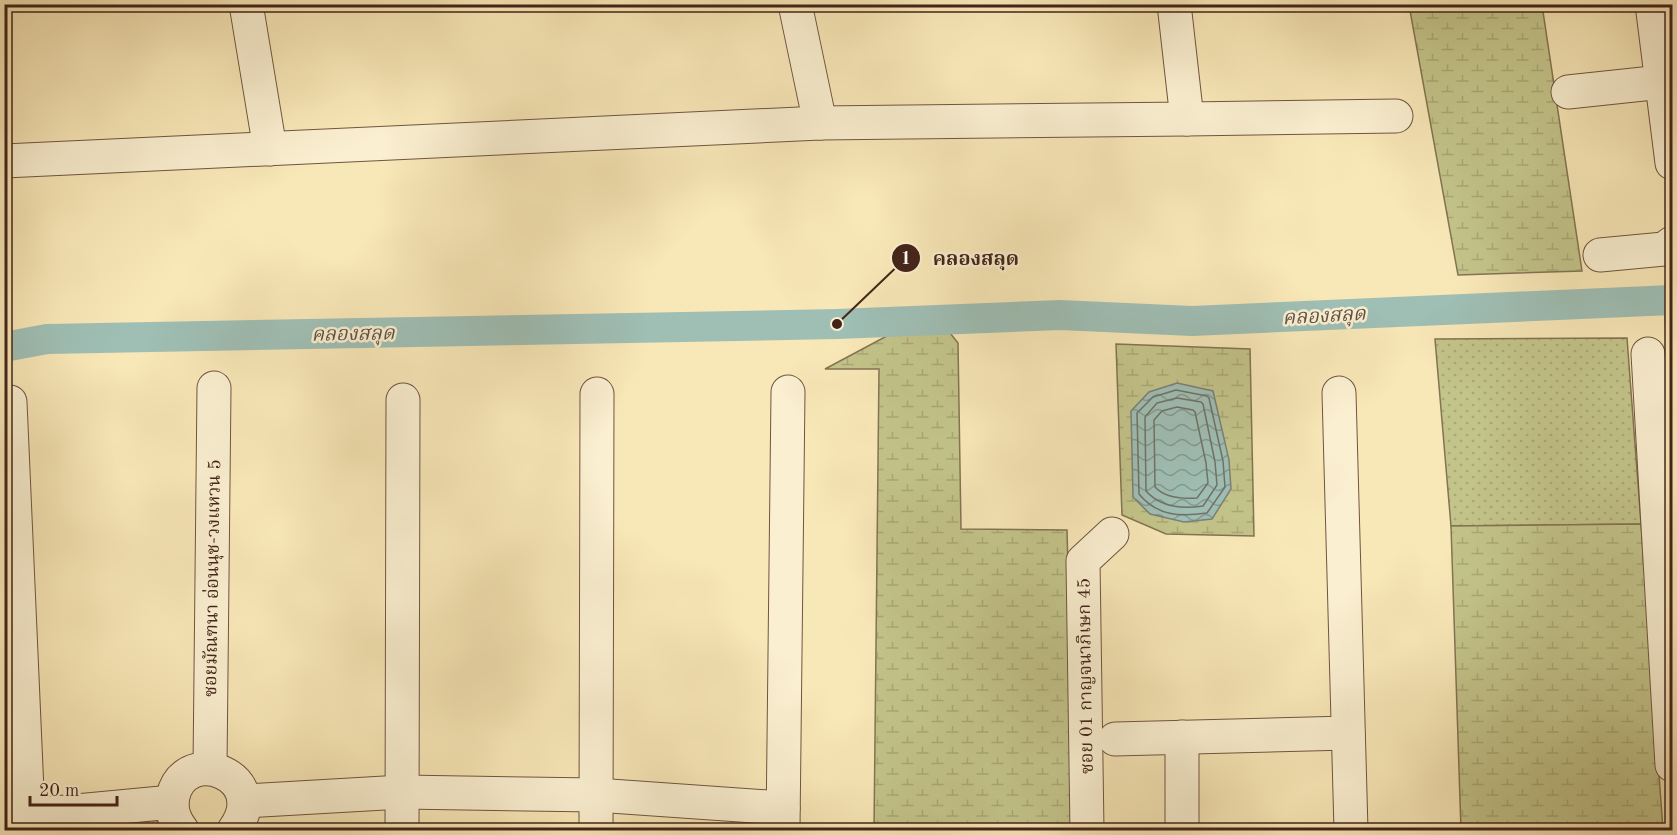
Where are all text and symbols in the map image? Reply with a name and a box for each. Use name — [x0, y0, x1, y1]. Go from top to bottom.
callout: คลองสลุด — [891, 239, 1031, 277]
text: 1 — [901, 250, 911, 268]
text: คลองสลุด — [933, 250, 1019, 271]
water label: คลองสลุด — [1282, 305, 1368, 330]
water label: คลองสลุด — [311, 324, 396, 347]
street label: ซอยมัณฑนา อ่อนนุช-วงแหวน 5 — [200, 459, 226, 697]
street label: ซอย 01 กาญจนาภิเษก 45 — [1075, 578, 1097, 774]
scale bar — [30, 769, 117, 807]
text: 20 m — [39, 782, 79, 800]

